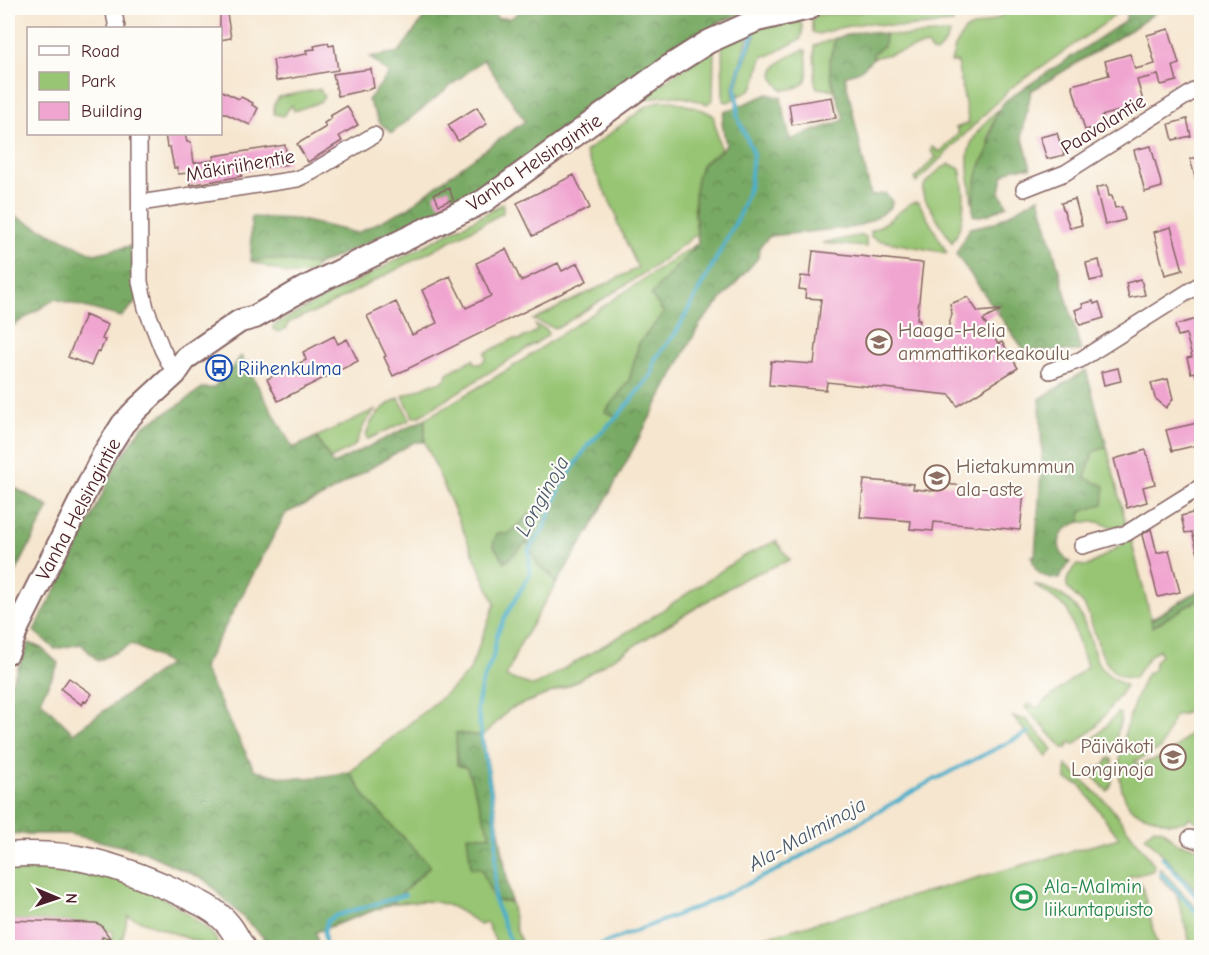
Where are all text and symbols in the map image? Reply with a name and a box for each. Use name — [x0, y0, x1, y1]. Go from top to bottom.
legend — [27, 27, 222, 135]
text: Road — [81, 41, 120, 62]
text: Park — [81, 71, 116, 92]
street label: Paavolantie — [1057, 89, 1150, 160]
text: Building — [81, 101, 143, 122]
street label: Vanha Helsingintie — [462, 109, 606, 216]
street label: Mäkiriihentie — [184, 145, 296, 186]
place label: Haaga-Helia ammattikorkeakoulu — [898, 319, 1070, 365]
school or university icon: Haaga-Helia ammattikorkeakoulu — [864, 327, 894, 357]
bus stop icon: Riihenkulma — [204, 353, 234, 383]
place label: Riihenkulma — [238, 357, 342, 380]
street label: Vanha Helsingintie — [31, 434, 126, 584]
water label: Longinoja — [510, 452, 574, 540]
place label: Hietakummun ala-aste — [956, 455, 1075, 501]
school or university icon: Hietakummun ala-aste — [922, 463, 952, 493]
place label: Päiväkoti Longinoja — [1071, 735, 1154, 781]
school or university icon: Päiväkoti Longinoja — [1158, 742, 1188, 772]
water label: Ala-Malminoja — [743, 792, 870, 877]
north arrow — [27, 868, 87, 928]
place label: Ala-Malmin liikuntapuisto — [1044, 875, 1153, 921]
sports icon: Ala-Malmin liikuntapuisto — [1009, 882, 1039, 912]
text: N — [62, 893, 80, 904]

